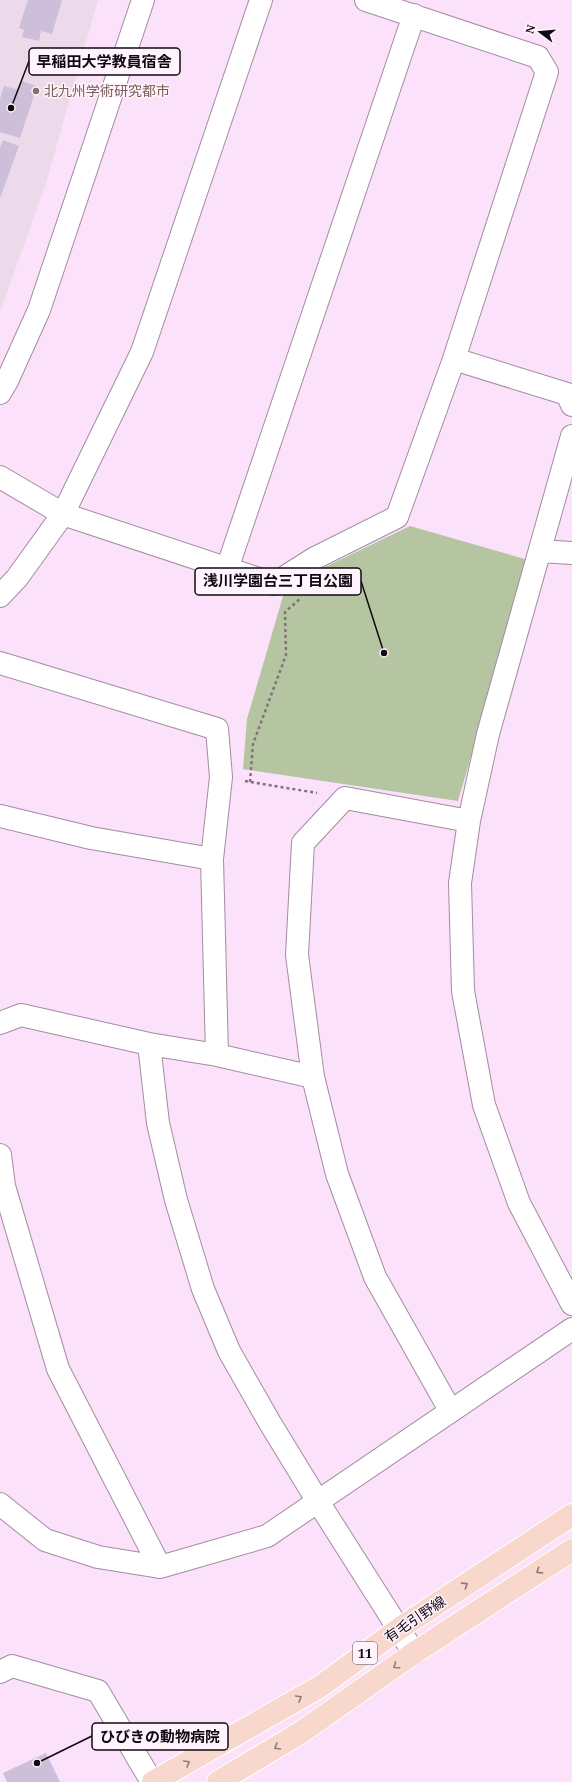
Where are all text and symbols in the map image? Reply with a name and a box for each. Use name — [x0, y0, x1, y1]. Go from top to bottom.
north arrow — [520, 12, 560, 52]
text: N — [522, 23, 538, 35]
callout: 早稲田大学教員宿舎 — [29, 48, 180, 75]
text: 早稲田大学教員宿舎 — [36, 51, 172, 71]
place label: 北九州学術研究都市 — [44, 81, 170, 100]
marker: 北九州学術研究都市 — [31, 86, 41, 96]
callout: 浅川学園台三丁目公園 — [195, 568, 361, 595]
text: 浅川学園台三丁目公園 — [203, 570, 353, 590]
one-way arrow — [536, 1567, 543, 1574]
one-way arrow — [460, 1583, 467, 1590]
street label: 有毛引野線 — [380, 1591, 449, 1646]
road number: 11 — [353, 1642, 377, 1664]
one-way arrow — [393, 1661, 400, 1668]
one-way arrow — [295, 1696, 303, 1703]
callout: ひびきの動物病院 — [92, 1723, 228, 1750]
text: ひびきの動物病院 — [100, 1726, 220, 1746]
one-way arrow — [274, 1742, 281, 1750]
one-way arrow — [183, 1760, 190, 1767]

